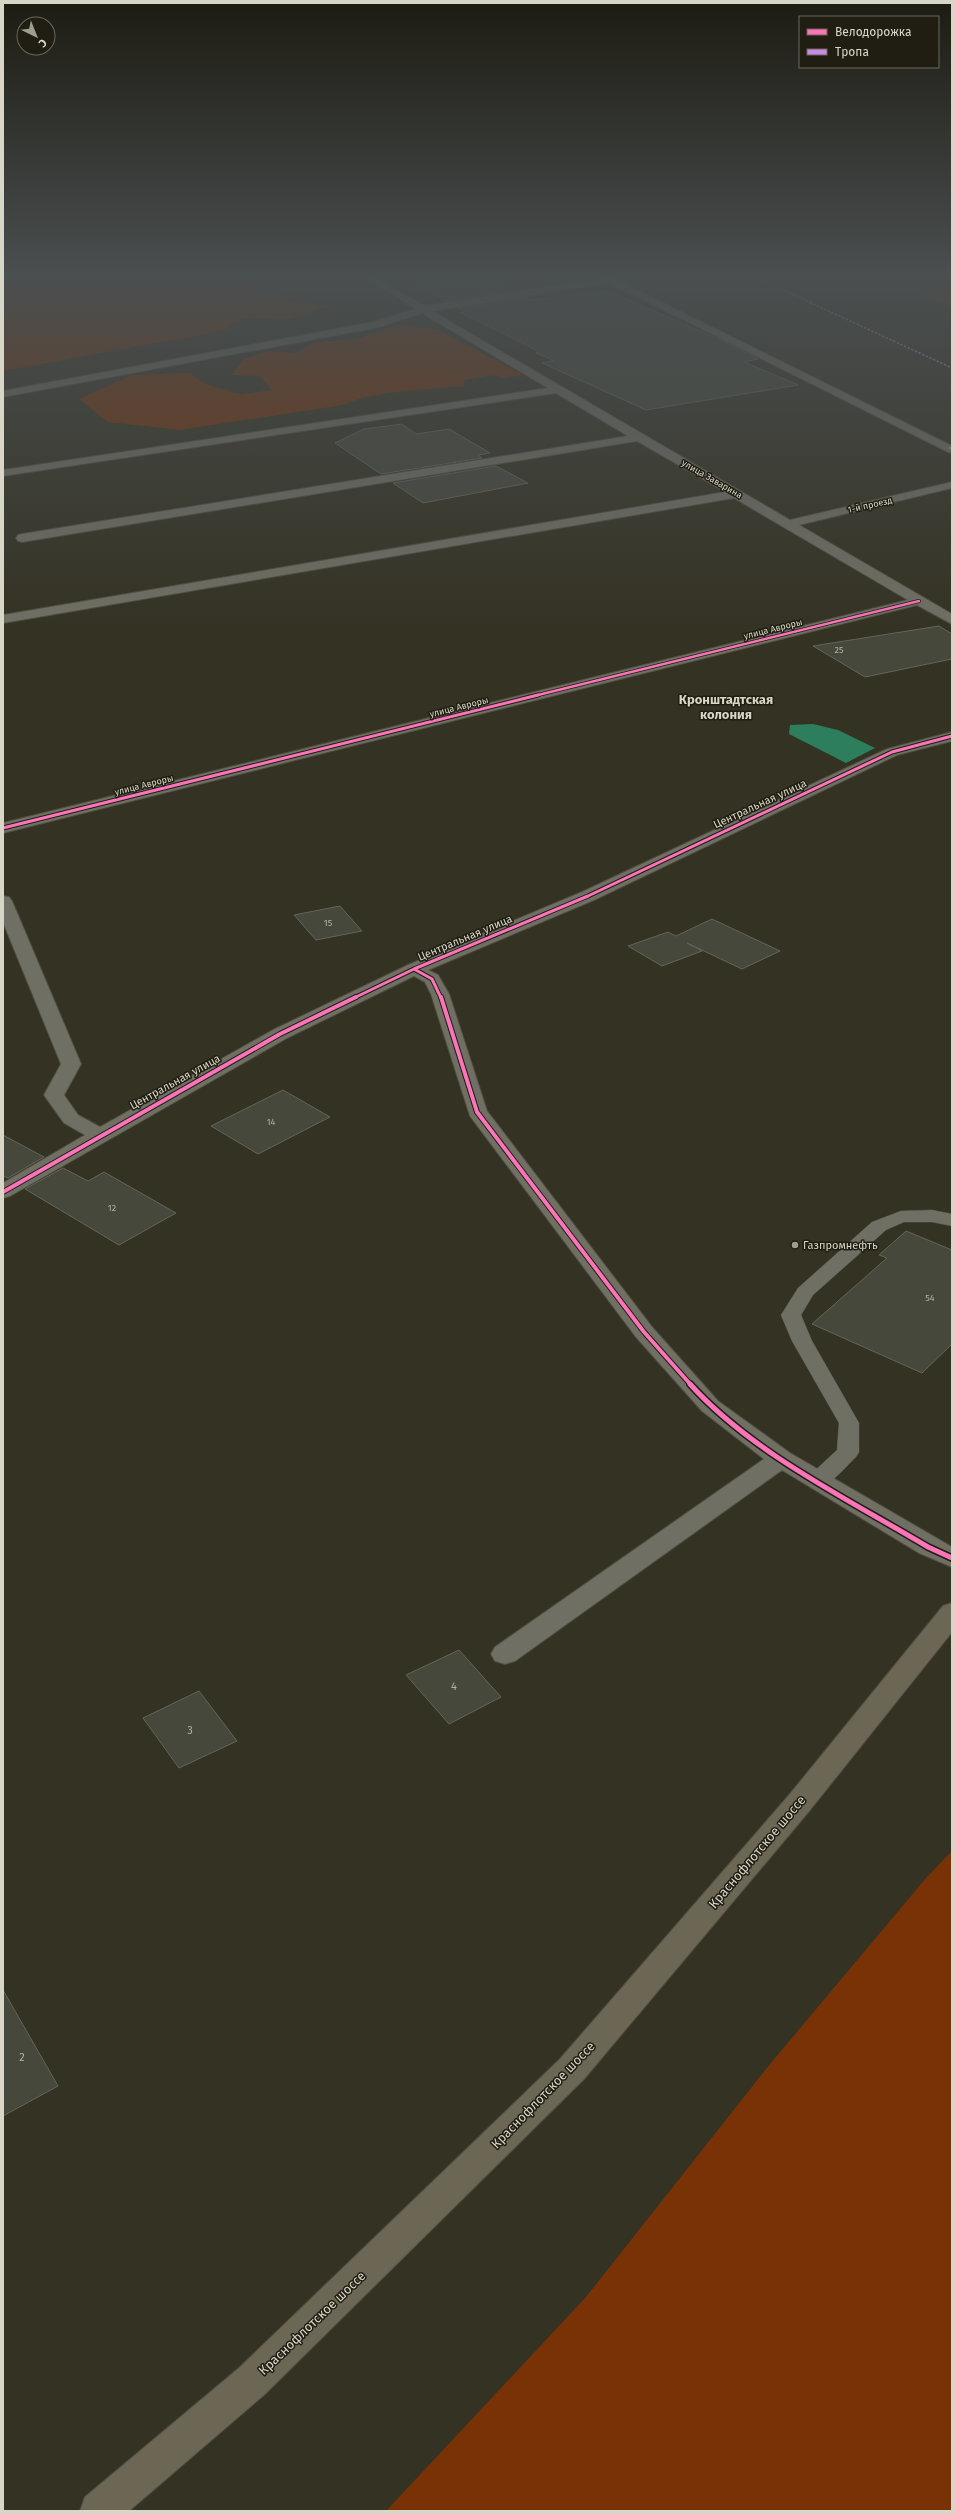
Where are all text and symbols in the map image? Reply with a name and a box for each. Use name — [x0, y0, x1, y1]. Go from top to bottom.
north arrow — [16, 16, 56, 56]
legend — [799, 16, 939, 68]
text: Велодорожка — [835, 25, 911, 39]
text: С — [35, 36, 49, 50]
text: Тропа — [835, 45, 869, 59]
street label: улица Заварина — [680, 458, 744, 500]
street label: 1-й проезд — [847, 495, 893, 515]
street label: улица Авроры — [743, 617, 803, 641]
house number: 25 — [835, 645, 844, 655]
district label: Кронштадтская колония — [679, 692, 773, 722]
street label: улица Авроры — [429, 695, 489, 719]
street label: улица Авроры — [114, 773, 174, 797]
street label: Центральная улица — [711, 777, 809, 831]
street label: Центральная улица — [416, 912, 514, 964]
house number: 15 — [324, 918, 333, 928]
street label: Центральная улица — [128, 1052, 222, 1112]
house number: 14 — [267, 1117, 276, 1127]
house number: 12 — [108, 1203, 116, 1213]
place label: Газпромнефть — [803, 1239, 878, 1252]
marker: Газпромнефть — [790, 1240, 800, 1250]
house number: 54 — [925, 1293, 935, 1303]
house number: 4 — [451, 1680, 457, 1693]
house number: 3 — [187, 1724, 193, 1737]
street label: Краснофлотское шоссе — [705, 1793, 809, 1911]
street label: Краснофлотское шоссе — [488, 2039, 598, 2151]
house number: 2 — [19, 2051, 25, 2064]
street label: Краснофлотское шоссе — [256, 2268, 368, 2378]

